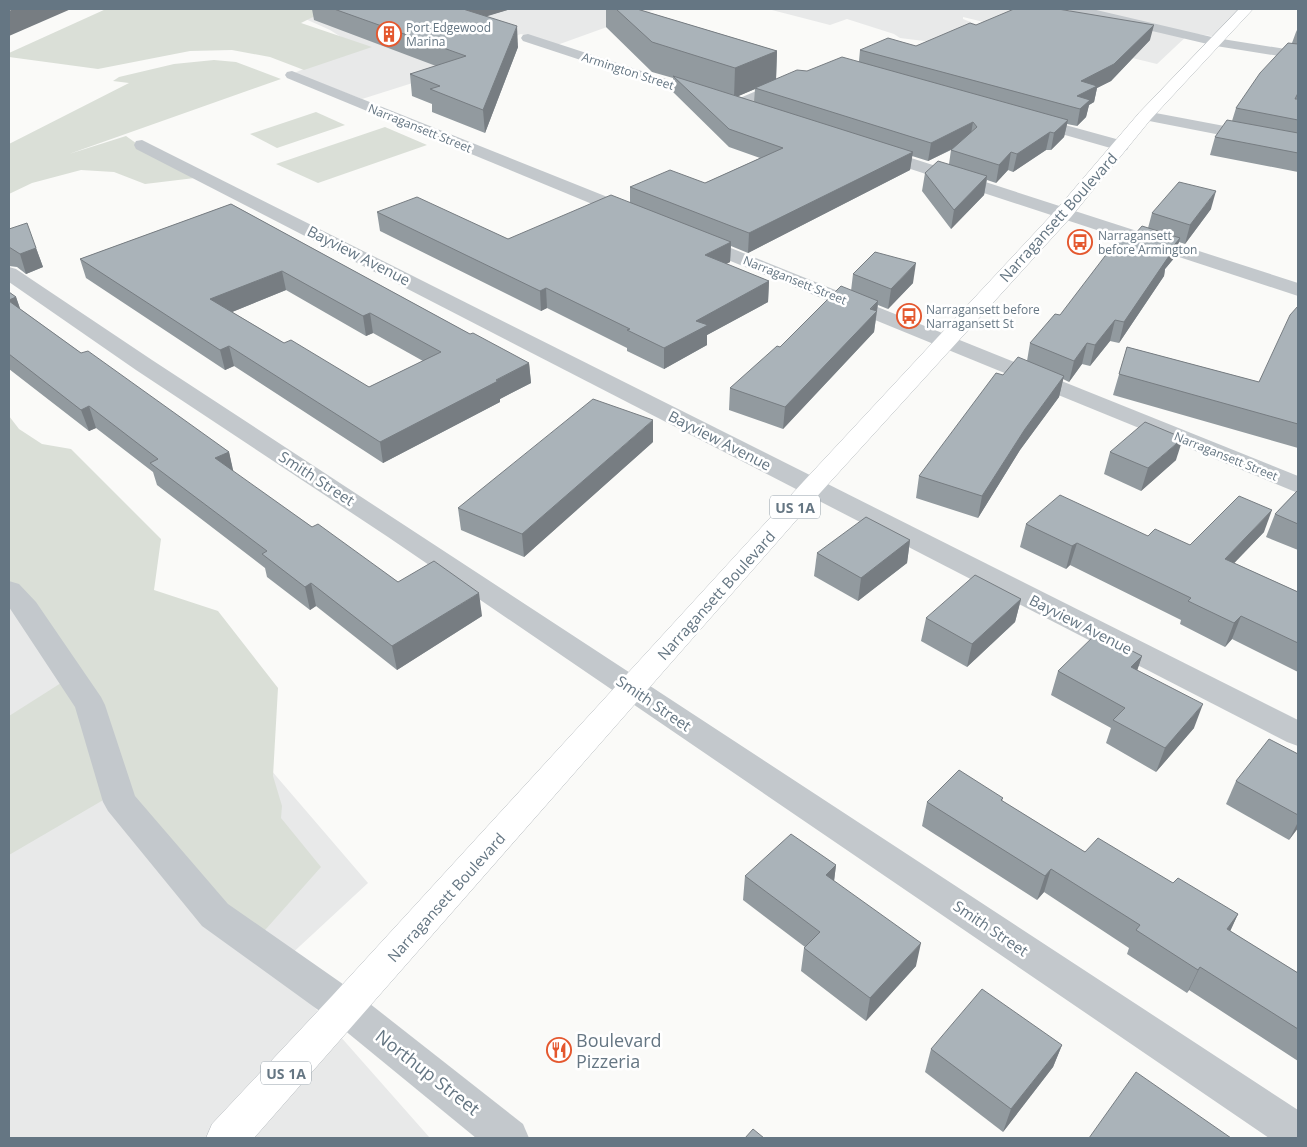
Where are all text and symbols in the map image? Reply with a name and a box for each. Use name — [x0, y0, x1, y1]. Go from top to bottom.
place label: Port Edgewood Marina — [406, 19, 491, 50]
building icon: Port Edgewood Marina — [376, 21, 402, 47]
street label: Armington Street — [580, 48, 676, 94]
street label: Narragansett Street — [366, 99, 474, 157]
street label: Narragansett Boulevard — [995, 148, 1121, 286]
street label: Bayview Avenue — [304, 220, 414, 290]
place label: Narragansett before Armington — [1098, 227, 1197, 258]
bus stop icon: Narragansett before Armington — [1067, 229, 1093, 255]
street label: Narragansett Street — [741, 251, 849, 309]
place label: Narragansett before Narragansett St — [926, 301, 1040, 332]
bus stop icon: Narragansett before Narragansett St — [896, 303, 922, 329]
street label: Bayview Avenue — [665, 405, 775, 475]
street label: Narragansett Street — [1172, 427, 1280, 485]
street label: Smith Street — [275, 446, 359, 510]
road number: US 1A — [770, 496, 820, 518]
street label: Narragansett Boulevard — [653, 526, 779, 664]
street label: Bayview Avenue — [1026, 589, 1136, 659]
street label: Smith Street — [613, 671, 695, 735]
street label: Narragansett Boulevard — [383, 828, 509, 966]
street label: Smith Street — [950, 896, 1032, 960]
street label: Northup Street — [371, 1024, 485, 1120]
place label: Boulevard Pizzeria — [576, 1028, 662, 1073]
restaurant icon: Boulevard Pizzeria — [546, 1037, 572, 1063]
road number: US 1A — [261, 1062, 311, 1084]

